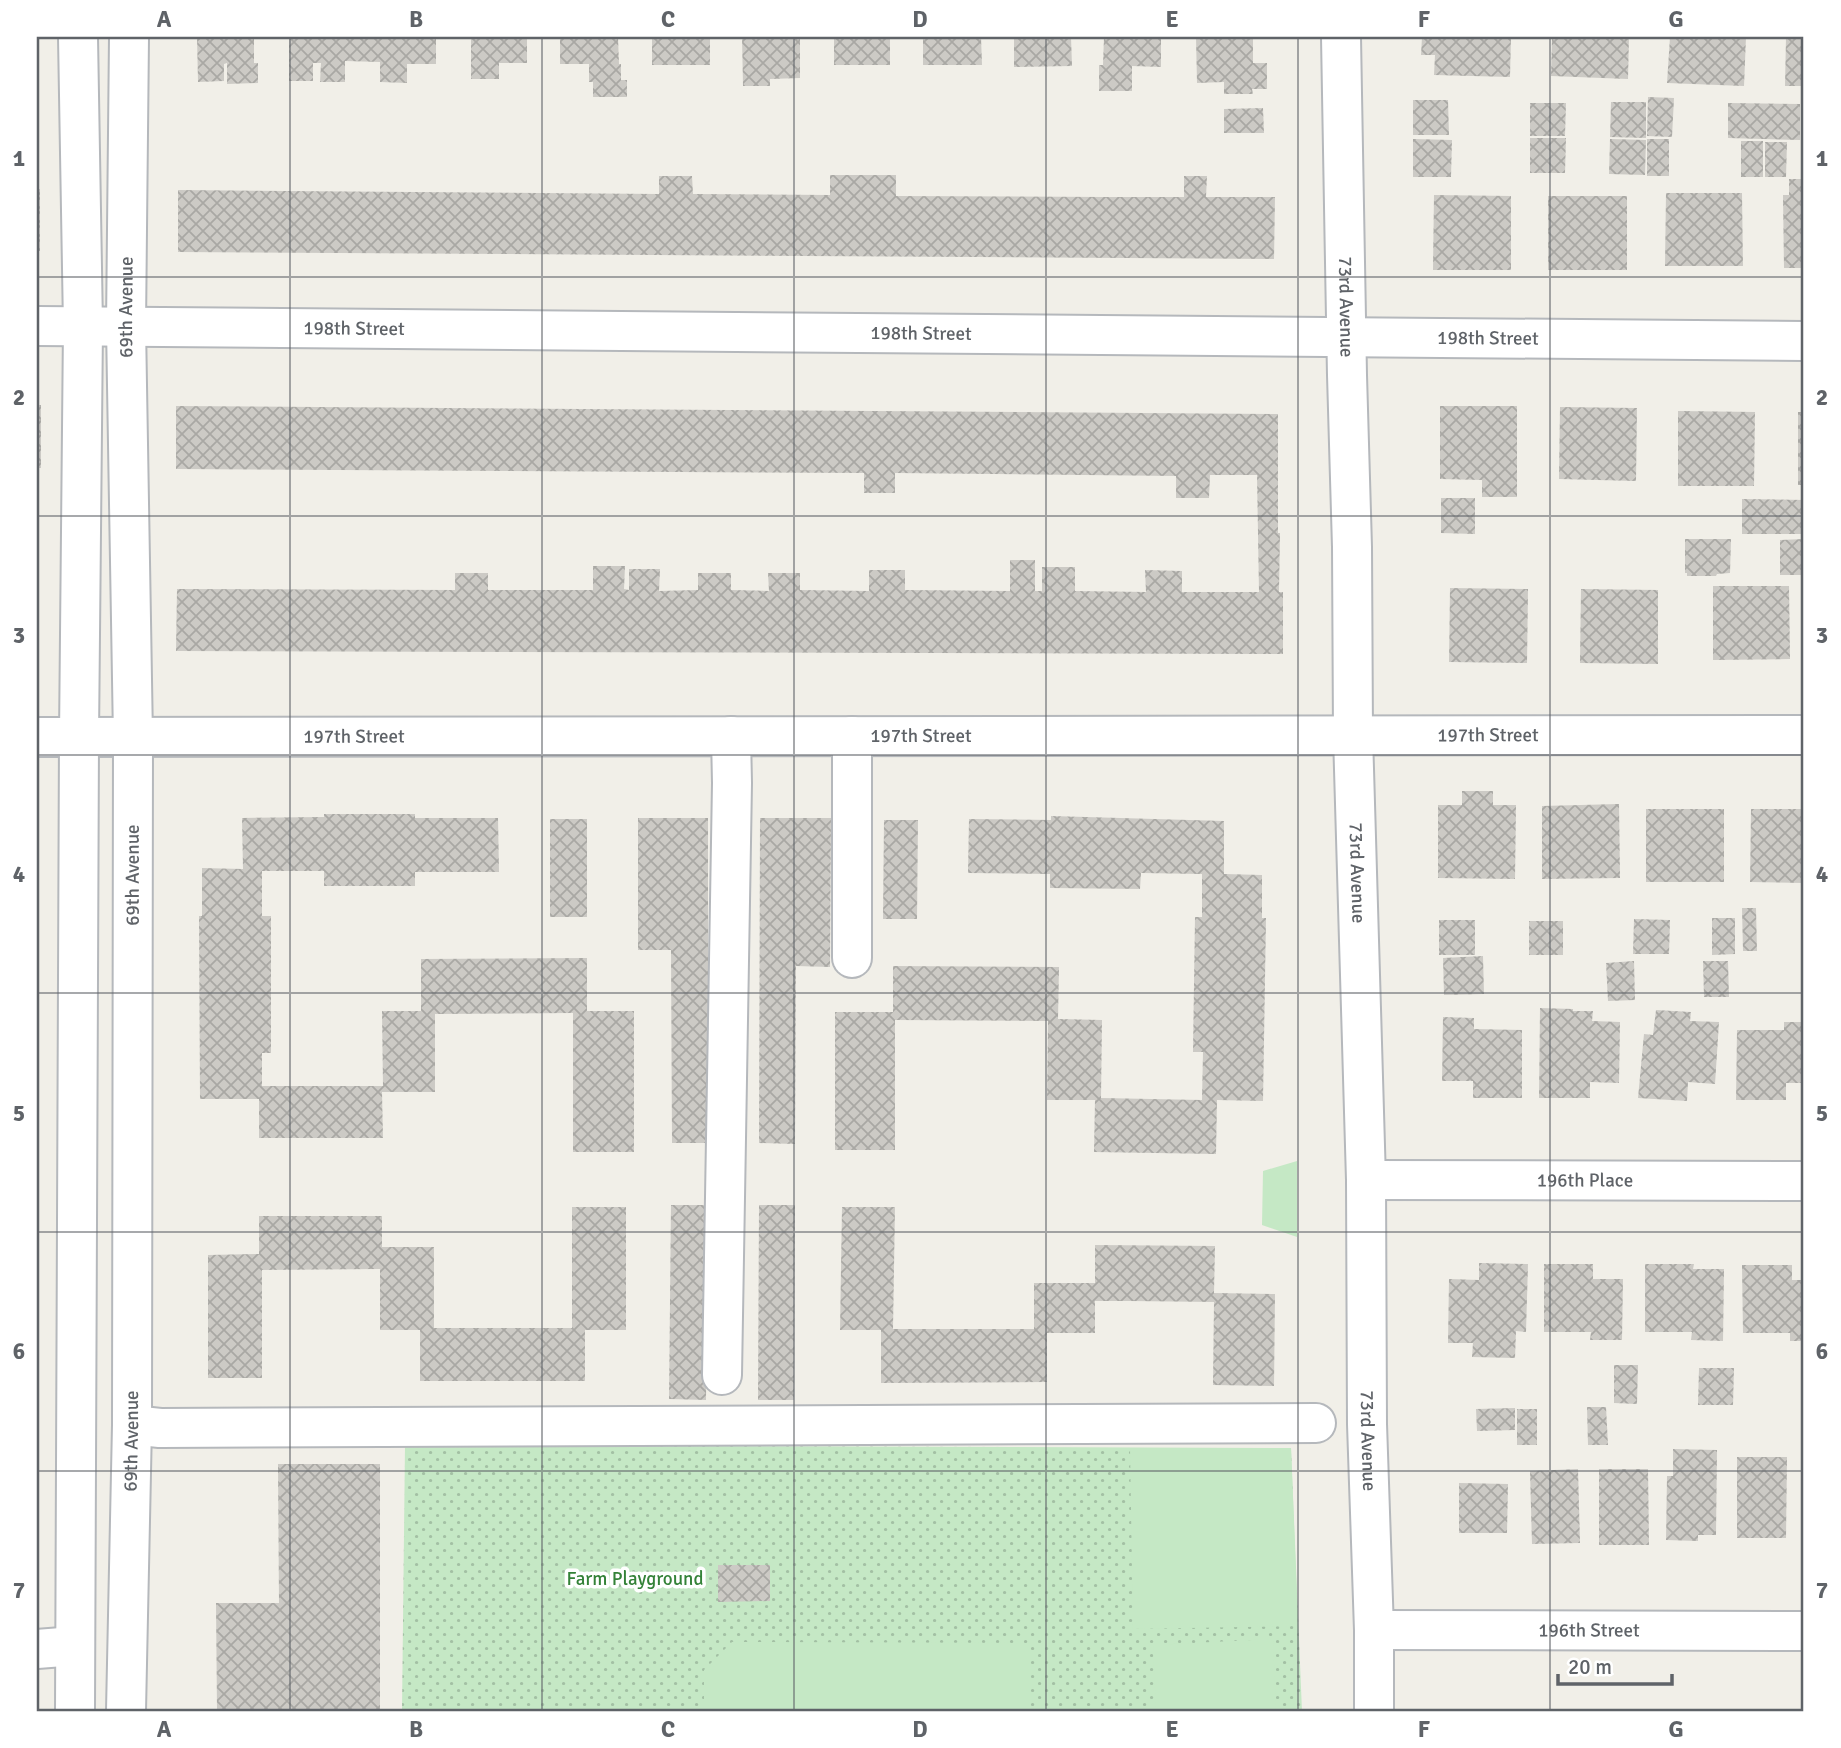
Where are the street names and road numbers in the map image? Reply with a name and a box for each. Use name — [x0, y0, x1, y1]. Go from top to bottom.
street label: 69th Avenue — [114, 256, 139, 358]
street label: 73rd Avenue — [1333, 256, 1359, 358]
street label: 198th Street — [303, 316, 405, 341]
street label: 198th Street — [870, 321, 972, 346]
street label: 198th Street — [1437, 326, 1539, 351]
street label: 197th Street — [1437, 723, 1539, 747]
street label: 197th Street — [870, 724, 972, 748]
street label: 197th Street — [303, 725, 405, 749]
street label: 73rd Avenue — [1344, 822, 1370, 924]
street label: 69th Avenue — [121, 824, 145, 926]
street label: 196th Place — [1537, 1168, 1633, 1193]
street label: 69th Avenue — [119, 1390, 144, 1492]
street label: 73rd Avenue — [1355, 1390, 1381, 1492]
street label: 196th Street — [1538, 1618, 1640, 1643]

